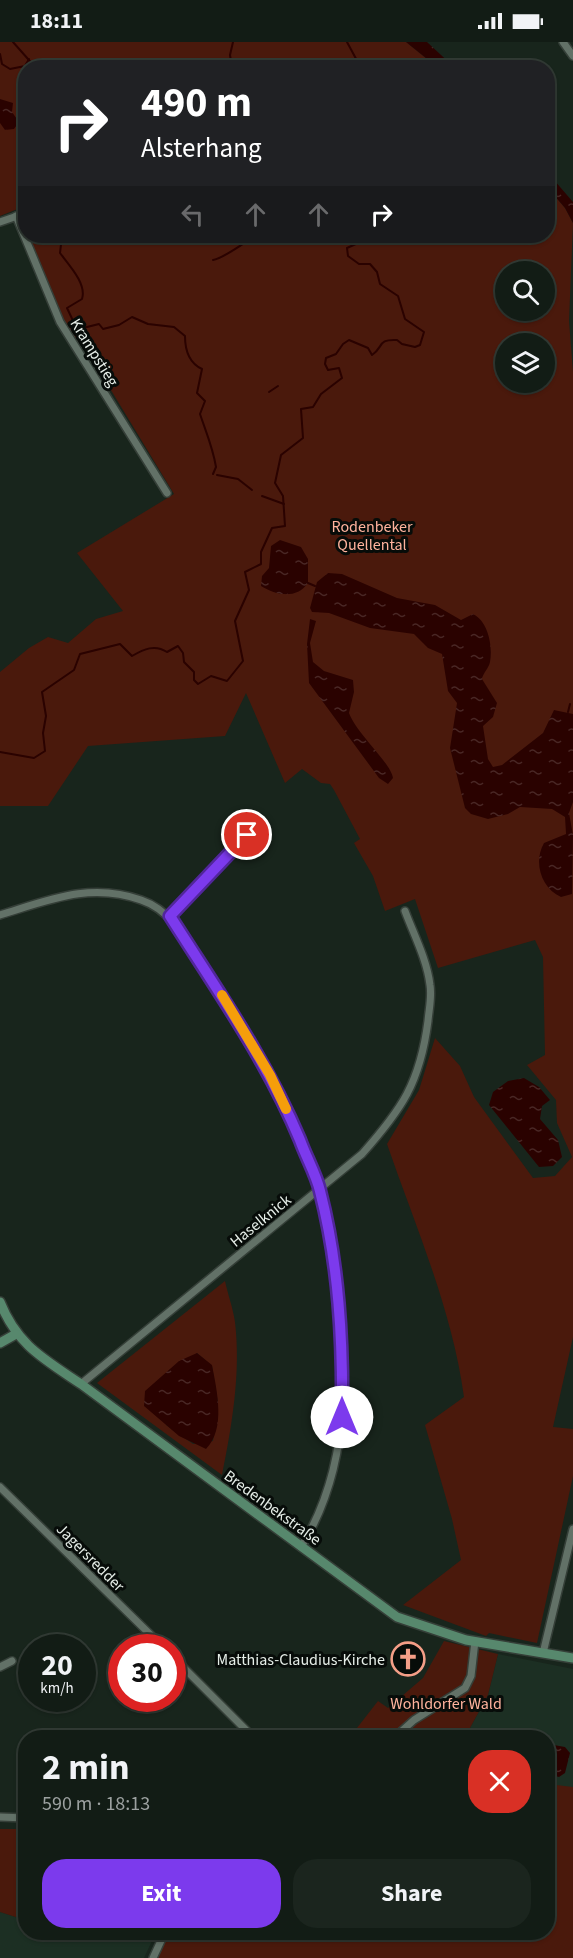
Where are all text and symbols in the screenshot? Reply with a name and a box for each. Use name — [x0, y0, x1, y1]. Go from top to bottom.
text: 18:11 — [30, 5, 83, 37]
text: 490 m — [141, 73, 252, 133]
icon: right — [42, 84, 120, 162]
text: Alsterhang — [141, 129, 262, 168]
icon: left — [176, 198, 209, 231]
icon: ahead — [239, 198, 272, 231]
icon: ahead — [302, 198, 335, 231]
icon: right — [365, 198, 398, 231]
map controls — [495, 261, 555, 393]
button: search — [495, 261, 555, 321]
street label: Krampstieg — [65, 314, 124, 391]
button: layers — [495, 333, 555, 393]
park label: Rodenbeker Quellental — [331, 516, 413, 556]
pin — [221, 809, 272, 860]
icon: arrive — [230, 818, 263, 851]
street label: Haselknick — [225, 1189, 296, 1252]
position arrow — [310, 1385, 374, 1449]
street label: Bredenbekstraße — [219, 1465, 326, 1551]
street label: Jagersredder — [51, 1519, 130, 1597]
speed limit sign: 30 — [108, 1634, 186, 1712]
church icon: Matthias-Claudius-Kirche — [390, 1641, 426, 1677]
text: 20 — [41, 1644, 73, 1687]
place label: Matthias-Claudius-Kirche — [217, 1649, 385, 1671]
text: km/h — [40, 1678, 74, 1699]
park label: Wohldorfer Wald — [390, 1693, 502, 1715]
text: 2 min — [42, 1742, 130, 1793]
button: close — [468, 1750, 531, 1813]
text: 590 m · 18:13 — [42, 1790, 150, 1818]
button: Exit — [42, 1859, 281, 1928]
button: Share — [293, 1859, 531, 1928]

